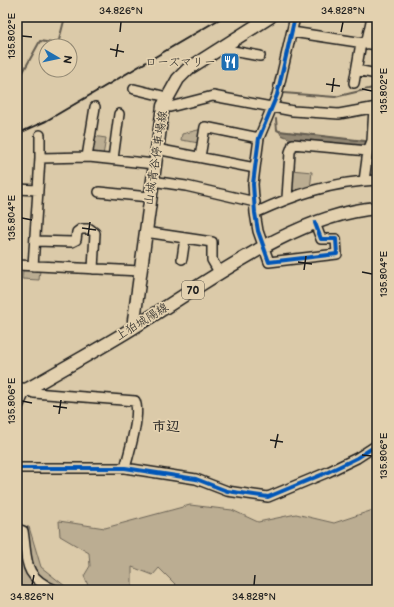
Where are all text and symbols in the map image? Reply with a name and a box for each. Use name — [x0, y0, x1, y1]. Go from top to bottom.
text: 34.826°N — [99, 5, 143, 17]
text: 34.828°N — [321, 5, 365, 17]
text: 135.802°E — [6, 13, 18, 59]
north arrow — [38, 38, 78, 78]
restaurant icon: ローズマリー — [219, 51, 241, 73]
text: N — [60, 54, 74, 65]
place label: ローズマリー — [145, 55, 216, 70]
text: 135.802°E — [378, 68, 390, 114]
street label: 山城青谷停車場線 — [141, 109, 171, 207]
text: 135.804°E — [6, 194, 18, 241]
text: 135.804°E — [378, 250, 390, 297]
road number: 70 — [182, 281, 204, 299]
street label: 上狛城陽線 — [113, 300, 171, 344]
text: 135.806°E — [6, 377, 18, 424]
district label: 市辺 — [152, 418, 180, 435]
text: 135.806°E — [378, 432, 390, 479]
text: 34.826°N — [10, 591, 54, 603]
text: 34.828°N — [232, 591, 276, 603]

